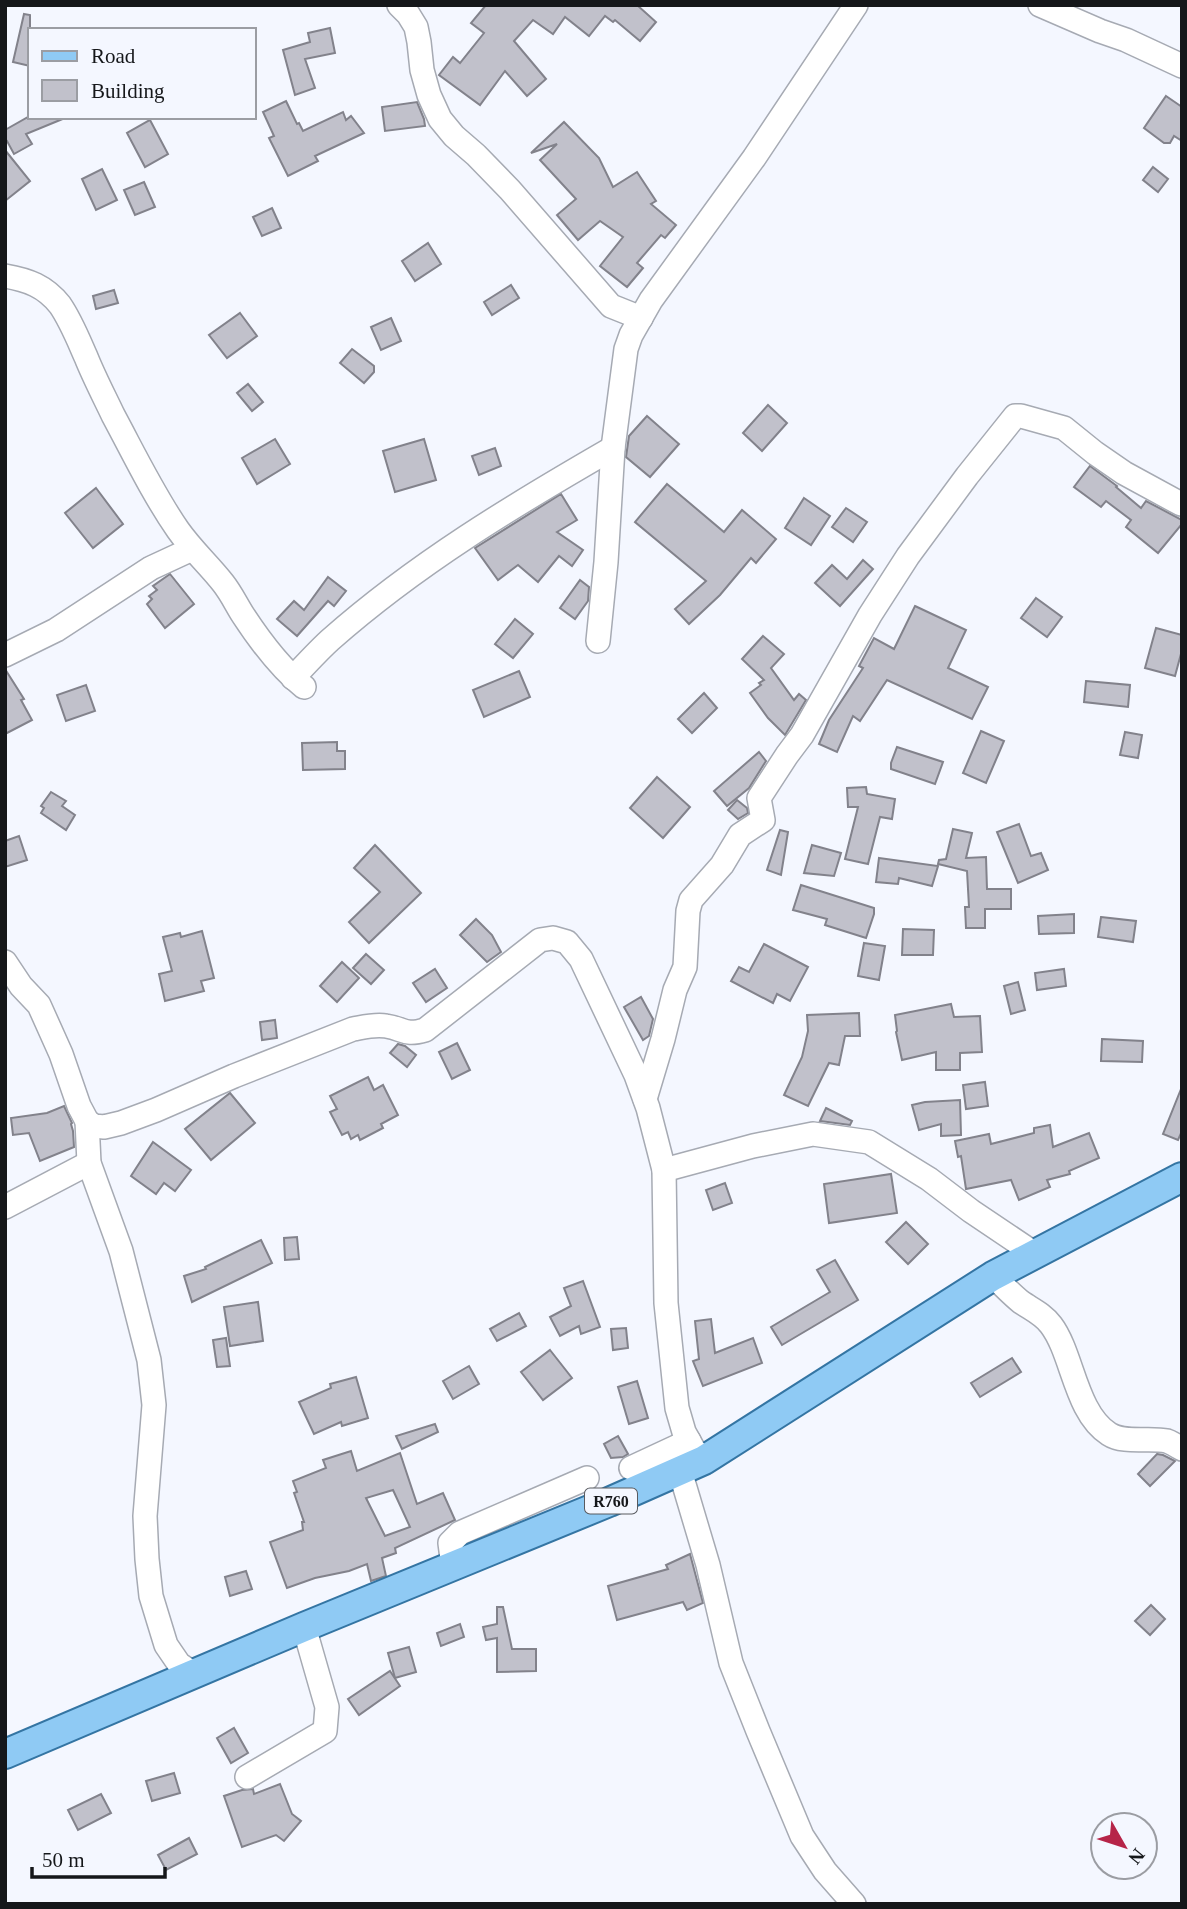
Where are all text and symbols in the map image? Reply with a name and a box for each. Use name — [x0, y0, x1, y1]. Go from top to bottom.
legend — [28, 28, 256, 119]
text: Road — [91, 44, 136, 68]
text: Building — [91, 79, 165, 103]
road number: R760 — [585, 1488, 637, 1513]
north arrow — [1089, 1811, 1159, 1881]
scale bar — [32, 1836, 164, 1880]
text: N — [1124, 1844, 1149, 1869]
text: 50 m — [42, 1848, 85, 1872]

